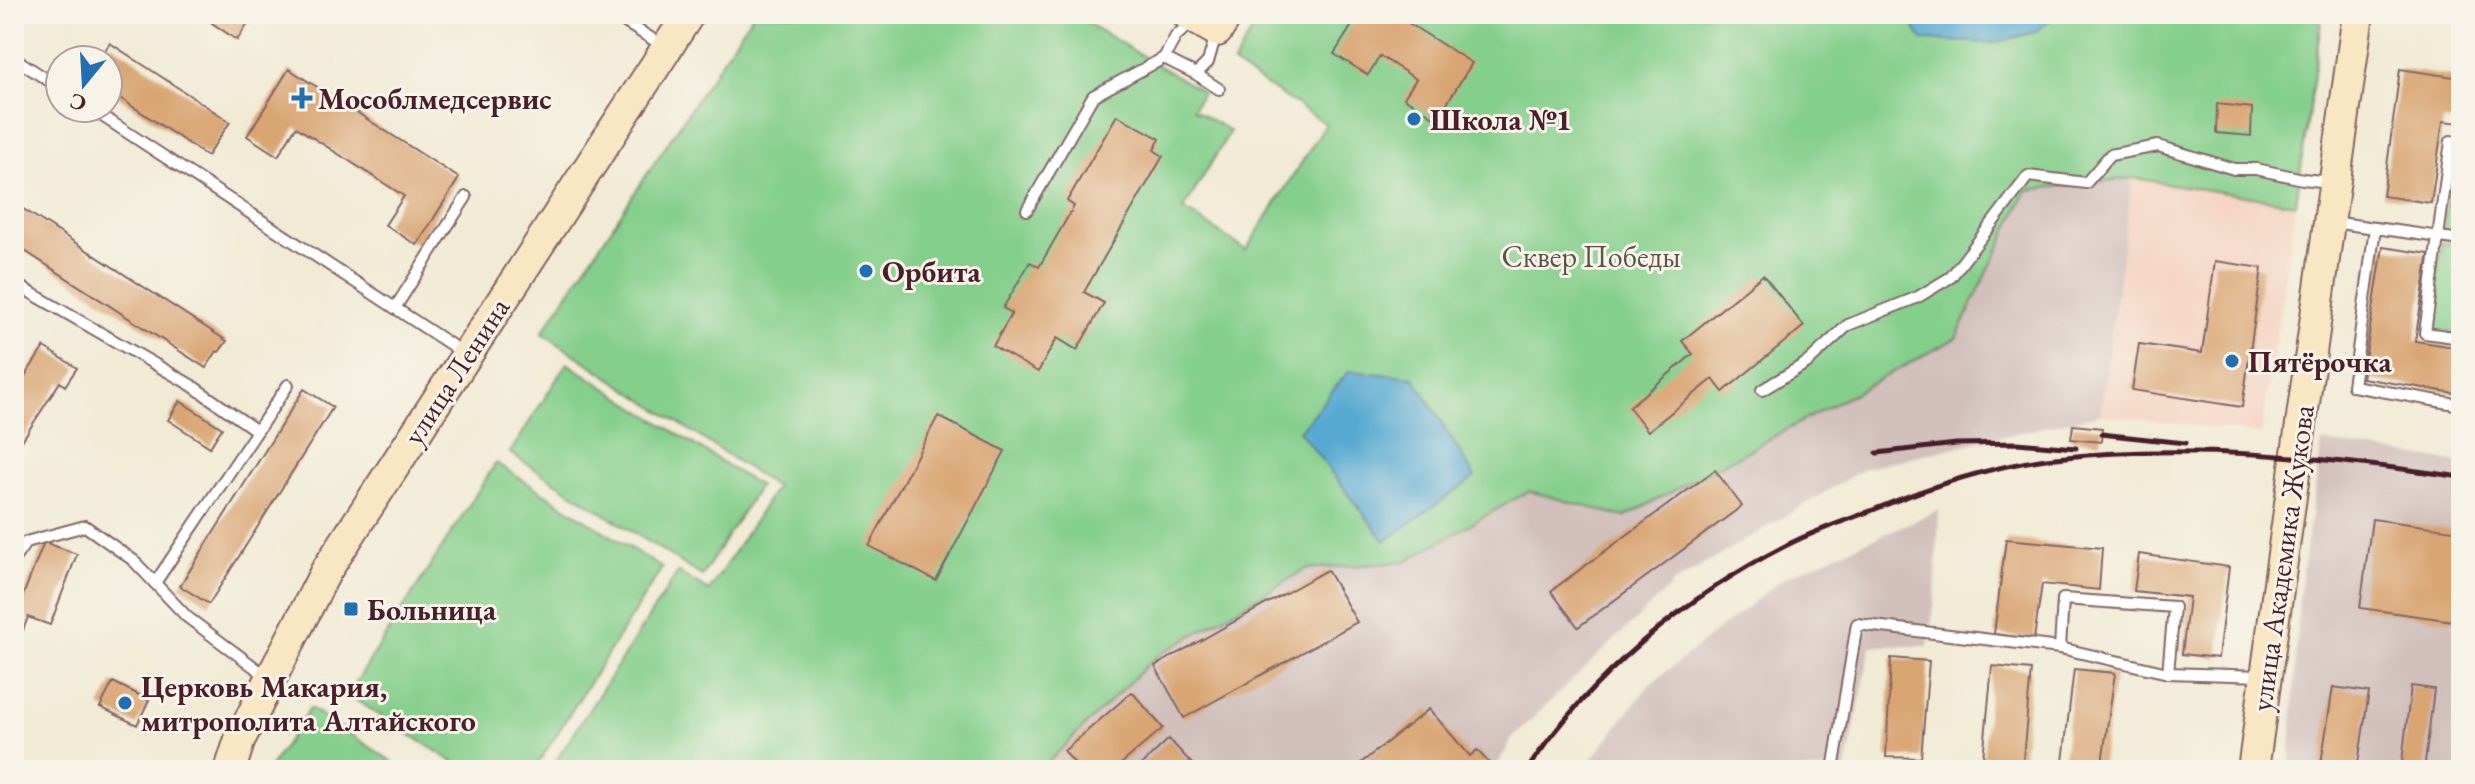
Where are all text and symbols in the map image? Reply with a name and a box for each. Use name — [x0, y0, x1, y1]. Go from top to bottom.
north arrow — [44, 44, 124, 124]
place label: Мособлмедсервис — [318, 79, 552, 118]
text: С — [66, 86, 90, 119]
marker: Мособлмедсервис — [293, 89, 311, 107]
place label: Школа №1 — [1430, 100, 1572, 139]
marker: Школа №1 — [1405, 110, 1423, 128]
park label: Сквер Победы — [1501, 237, 1681, 276]
place label: Орбита — [882, 252, 981, 291]
marker: Орбита — [857, 262, 875, 280]
street label: улица Ленина — [394, 290, 518, 452]
place label: Пятёрочка — [2248, 342, 2392, 381]
marker: Пятёрочка — [2223, 352, 2241, 370]
street label: улица Академика Жукова — [2241, 402, 2323, 714]
place label: Больница — [367, 590, 497, 629]
marker: Больница — [342, 600, 360, 618]
place label: Церковь Макария, митрополита Алтайского — [141, 667, 476, 740]
marker: Церковь Макария, митрополита Алтайского — [116, 694, 134, 712]

